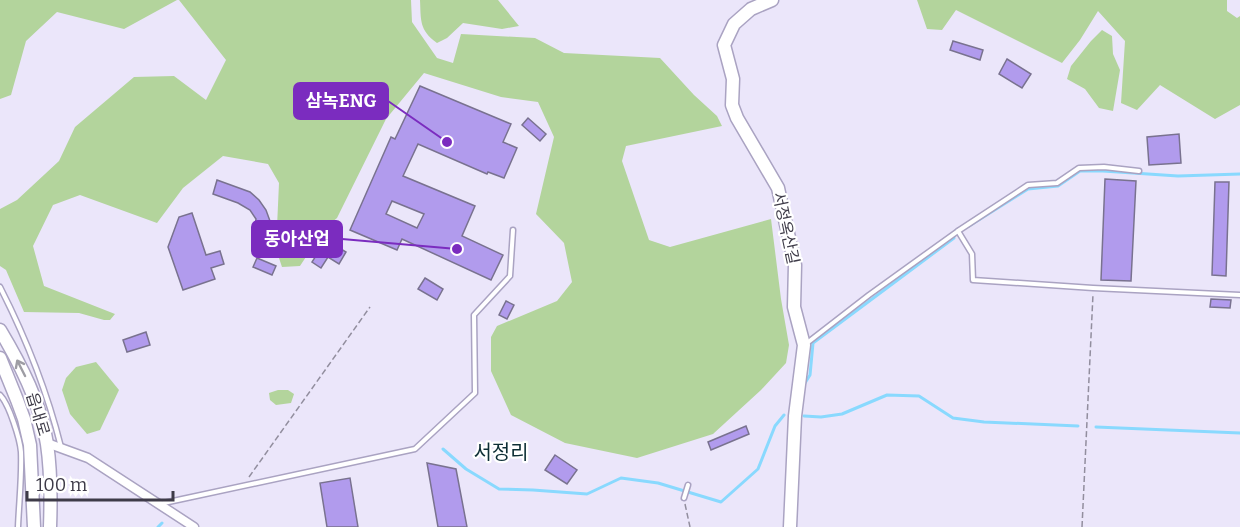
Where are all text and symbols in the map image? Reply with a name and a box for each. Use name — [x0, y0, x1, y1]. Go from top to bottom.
callout: 삼녹ENG — [294, 83, 388, 119]
text: 삼녹ENG — [306, 90, 377, 112]
street label: 서정옥산길 — [769, 190, 803, 266]
callout: 동아산업 — [252, 221, 342, 257]
text: 동아산업 — [264, 228, 330, 250]
one-way arrow — [15, 360, 26, 378]
street label: 읍내로 — [22, 390, 54, 438]
district label: 서정리 — [473, 440, 529, 464]
scale bar — [27, 464, 172, 502]
text: 100 m — [36, 474, 87, 496]

